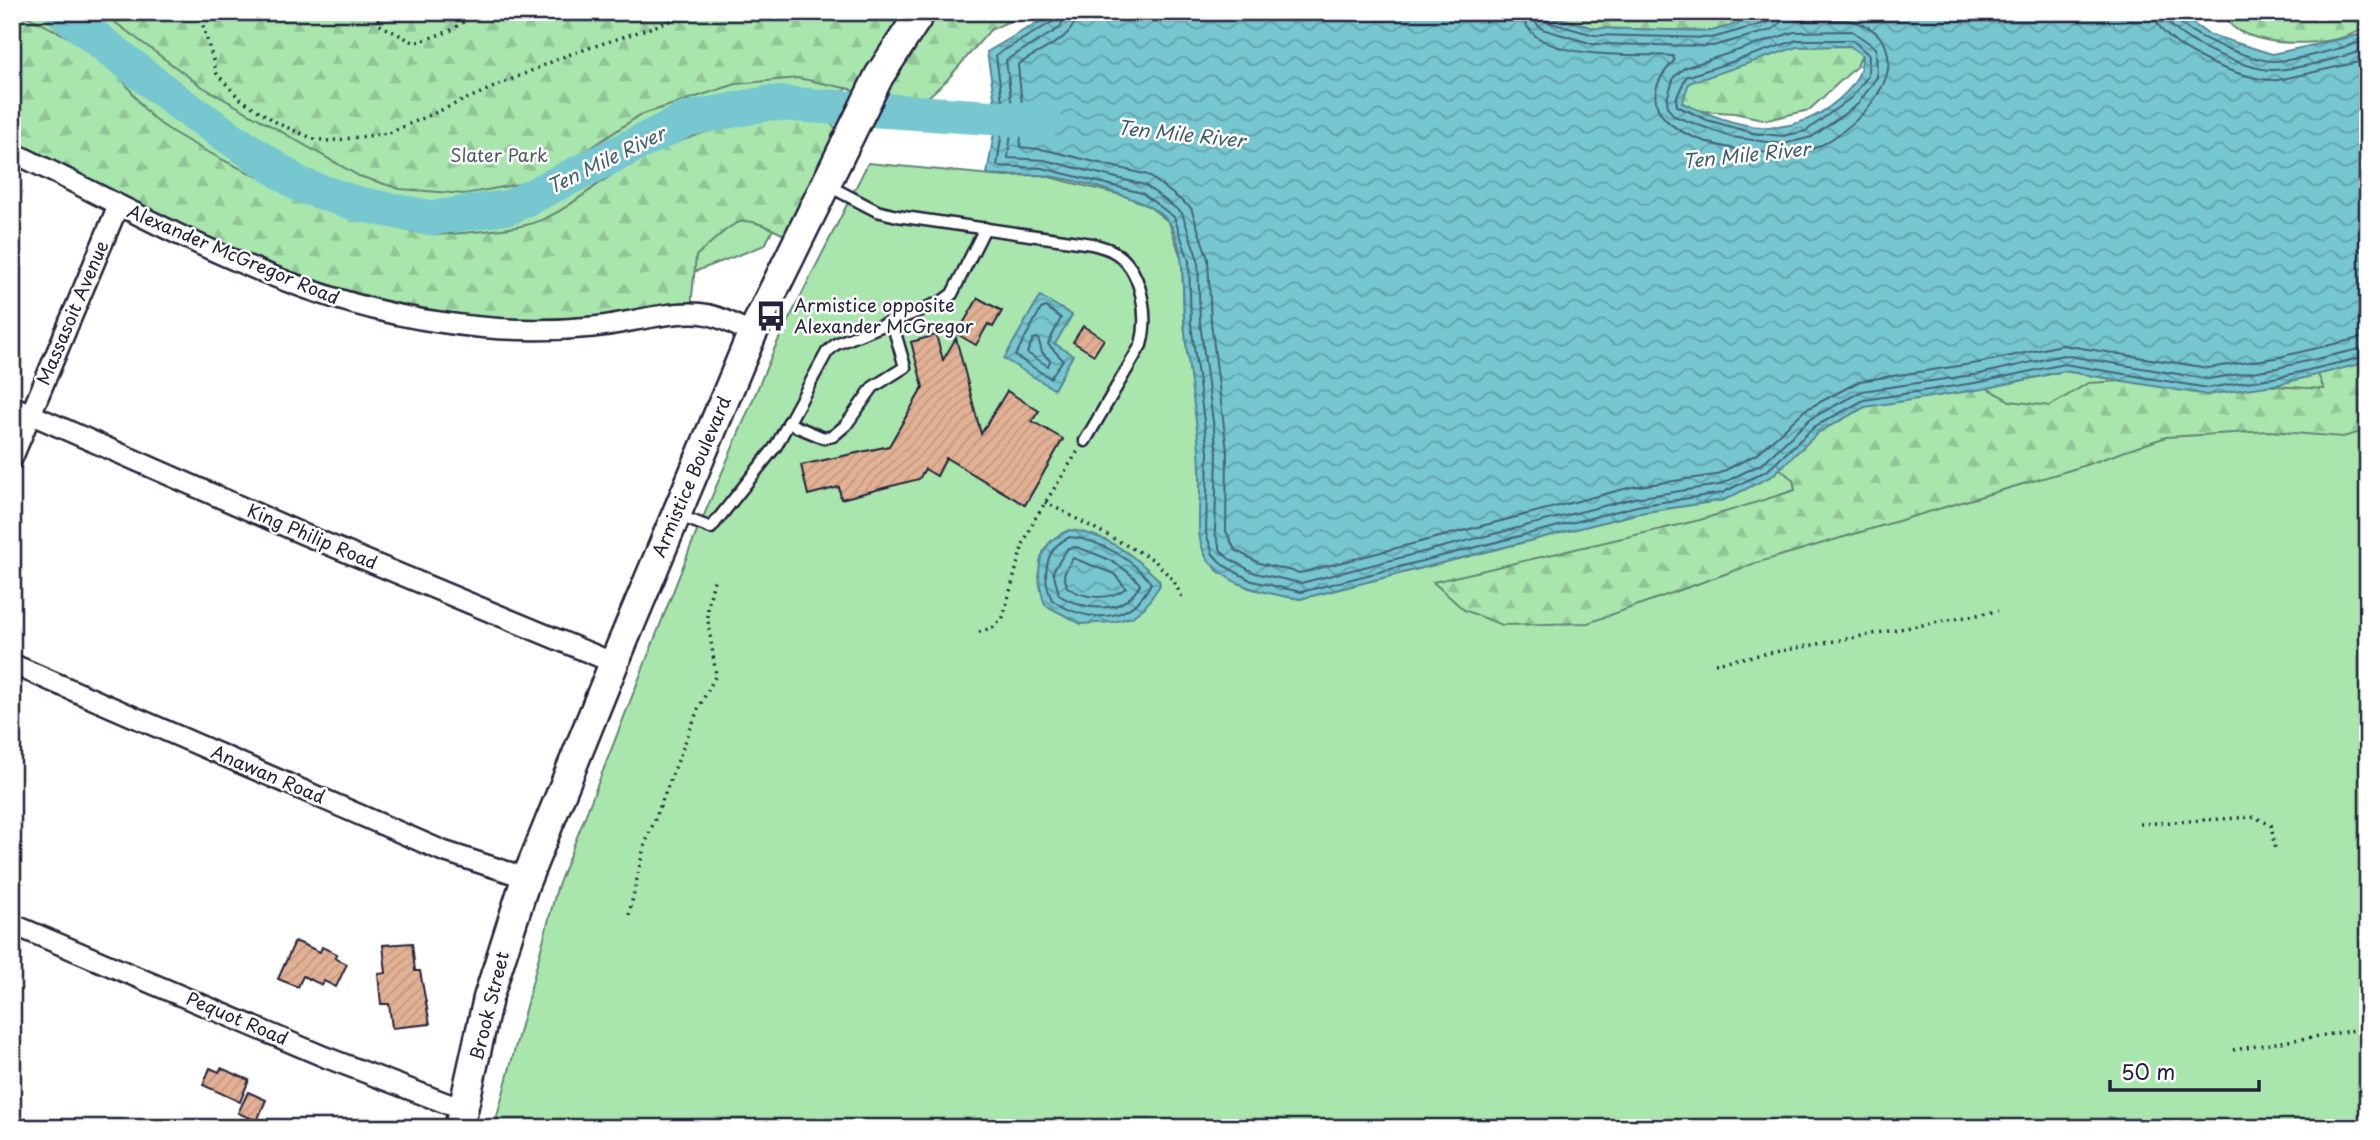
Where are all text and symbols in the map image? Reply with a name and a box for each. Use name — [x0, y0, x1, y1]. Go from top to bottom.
water label: Ten Mile River — [1116, 112, 1249, 154]
water label: Ten Mile River — [542, 117, 671, 200]
water label: Ten Mile River — [1681, 133, 1813, 175]
park label: Slater Park — [450, 141, 548, 168]
street label: Alexander McGregor Road — [123, 197, 344, 311]
street label: Massasoit Avenue — [29, 236, 114, 389]
place label: Armistice opposite Alexander McGregor — [794, 291, 974, 339]
bus stop icon: Armistice opposite Alexander McGregor — [754, 299, 788, 333]
street label: Armistice Boulevard — [644, 392, 737, 561]
street label: King Philip Road — [243, 496, 382, 575]
street label: Anawan Road — [207, 738, 330, 810]
street label: Brook Street — [462, 948, 515, 1063]
street label: Pequot Road — [183, 984, 293, 1051]
scale bar — [2110, 1049, 2259, 1093]
text: 50 m — [2121, 1055, 2175, 1087]

